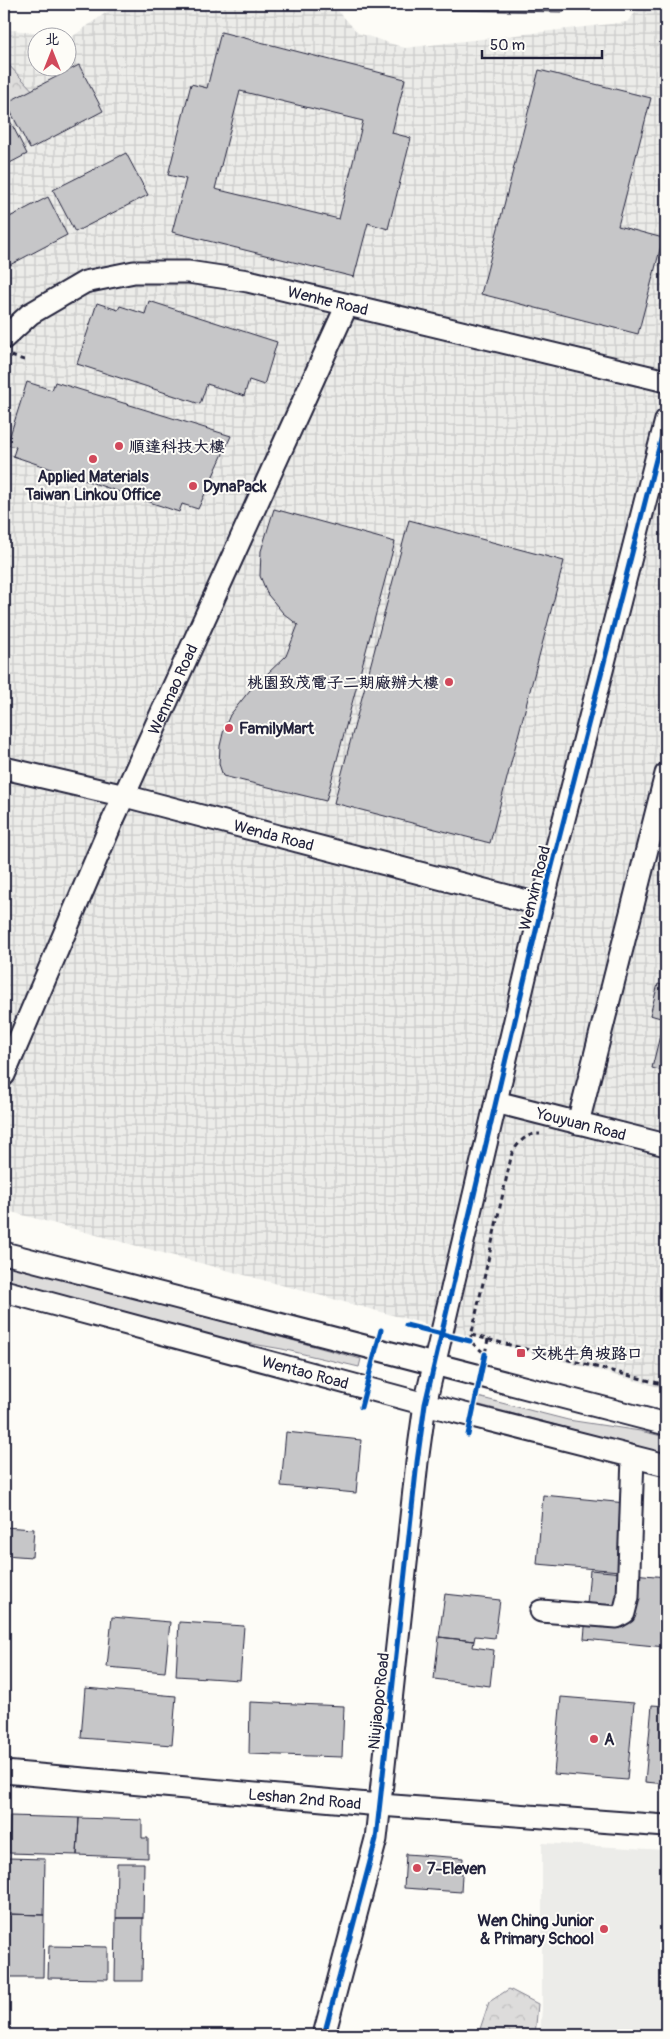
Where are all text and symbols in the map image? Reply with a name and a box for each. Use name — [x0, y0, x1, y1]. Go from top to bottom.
north arrow — [28, 28, 78, 78]
scale bar — [482, 28, 602, 60]
text: 北 — [45, 31, 59, 48]
text: 50 m — [490, 36, 525, 55]
street label: Wenhe Road — [285, 282, 370, 320]
place label: 順達科技大樓 — [129, 437, 225, 457]
marker: 順達科技大樓 — [113, 440, 125, 452]
marker: Applied Materials Taiwan Linkou Office — [87, 453, 99, 465]
place label: Applied Materials Taiwan Linkou Office — [24, 467, 162, 505]
place label: DynaPack — [203, 477, 267, 497]
marker: DynaPack — [187, 480, 199, 492]
street label: Wenmao Road — [144, 641, 203, 738]
place label: 桃園致茂電子二期廠辦大樓 — [247, 673, 439, 693]
marker: 桃園致茂電子二期廠辦大樓 — [443, 676, 455, 688]
place label: FamilyMart — [239, 719, 314, 739]
marker: FamilyMart — [223, 722, 235, 734]
street label: Wenda Road — [231, 816, 316, 856]
street label: Wenxin Road — [515, 844, 555, 933]
street label: Youyuan Road — [533, 1103, 628, 1146]
place label: 文桃牛角坡路口 — [531, 1344, 643, 1364]
marker: 文桃牛角坡路口 — [515, 1347, 527, 1359]
street label: Wentao Road — [259, 1352, 351, 1394]
street label: Niujiaopo Road — [364, 1652, 394, 1750]
place label: A — [604, 1730, 615, 1750]
marker: A — [588, 1733, 600, 1745]
street label: Leshan 2nd Road — [247, 1784, 362, 1814]
place label: 7-Eleven — [427, 1859, 486, 1879]
marker: 7-Eleven — [411, 1862, 423, 1874]
place label: Wen Ching Junior & Primary School — [478, 1911, 594, 1949]
marker: Wen Ching Junior & Primary School — [598, 1923, 610, 1935]

